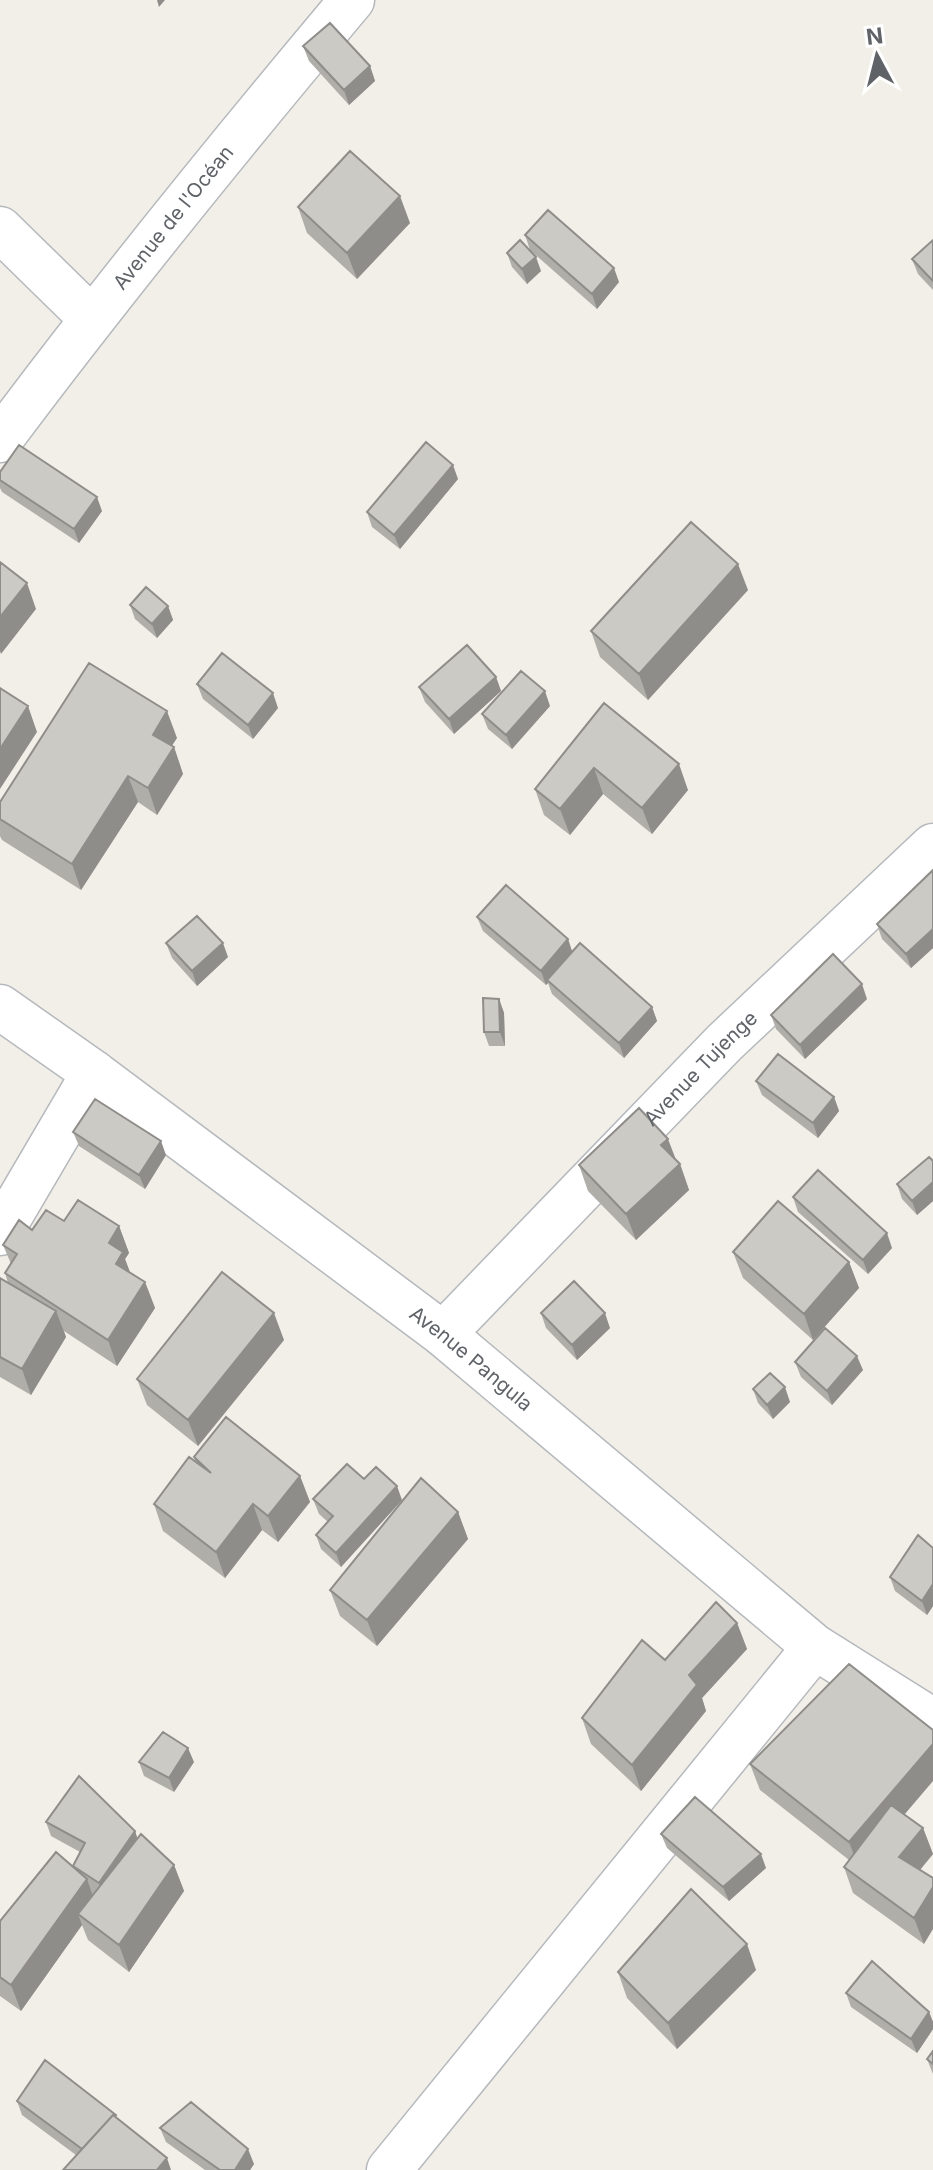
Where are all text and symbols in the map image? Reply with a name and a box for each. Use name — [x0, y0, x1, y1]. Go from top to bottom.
north arrow — [837, 16, 917, 96]
text: N — [865, 22, 884, 50]
street label: Avenue de l'Océan — [108, 141, 238, 294]
street label: Avenue Tujenge — [639, 1006, 762, 1131]
street label: Avenue Pangula — [405, 1301, 537, 1416]

